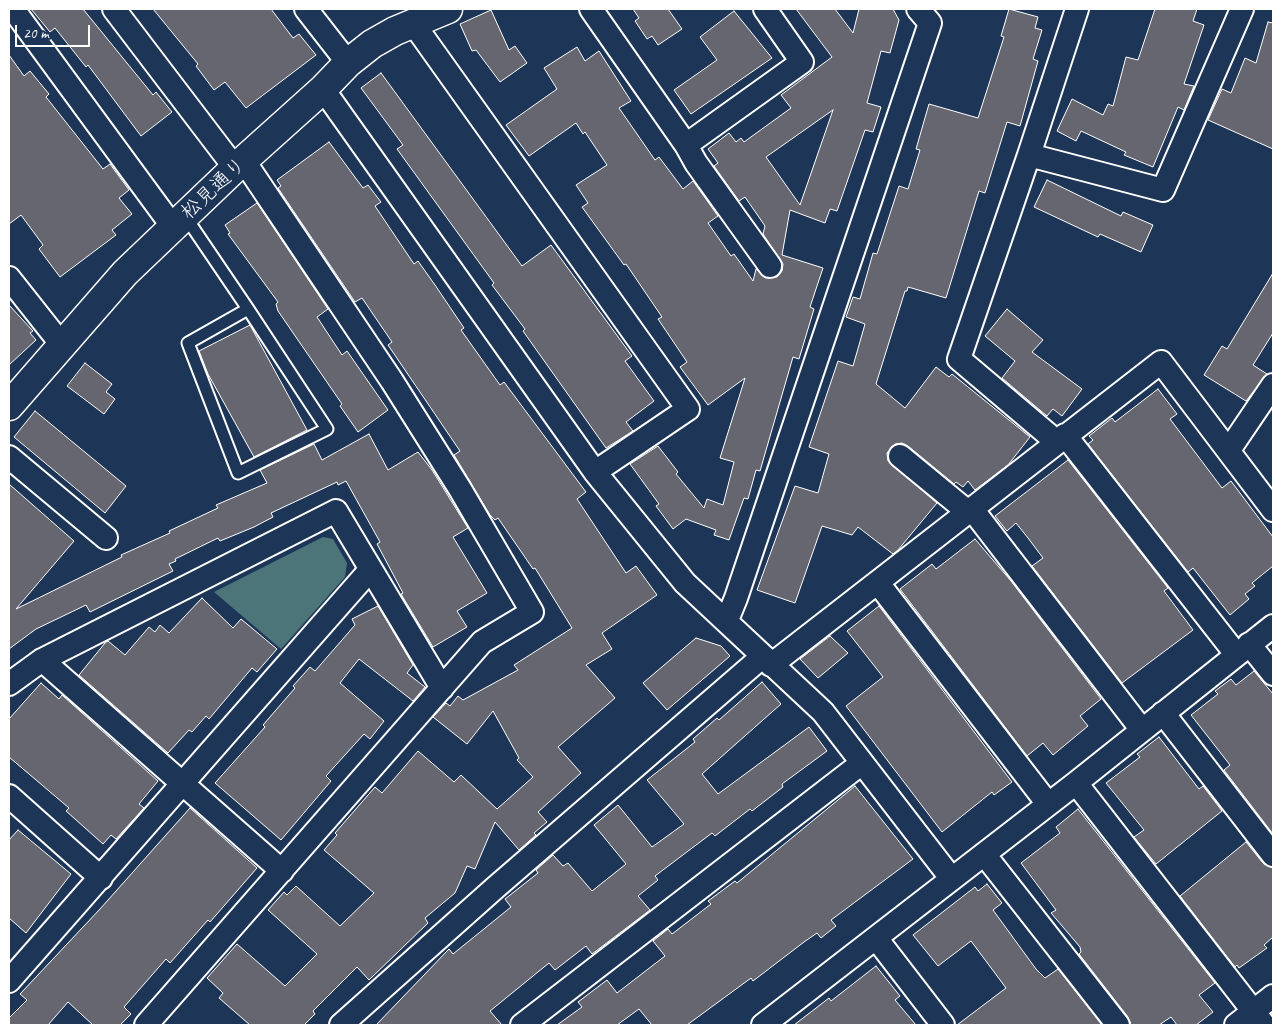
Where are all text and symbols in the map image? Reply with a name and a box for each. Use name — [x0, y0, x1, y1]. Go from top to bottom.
scale bar — [18, 15, 92, 47]
text: 20 m — [23, 24, 49, 43]
street label: 松見通り — [177, 153, 251, 225]

